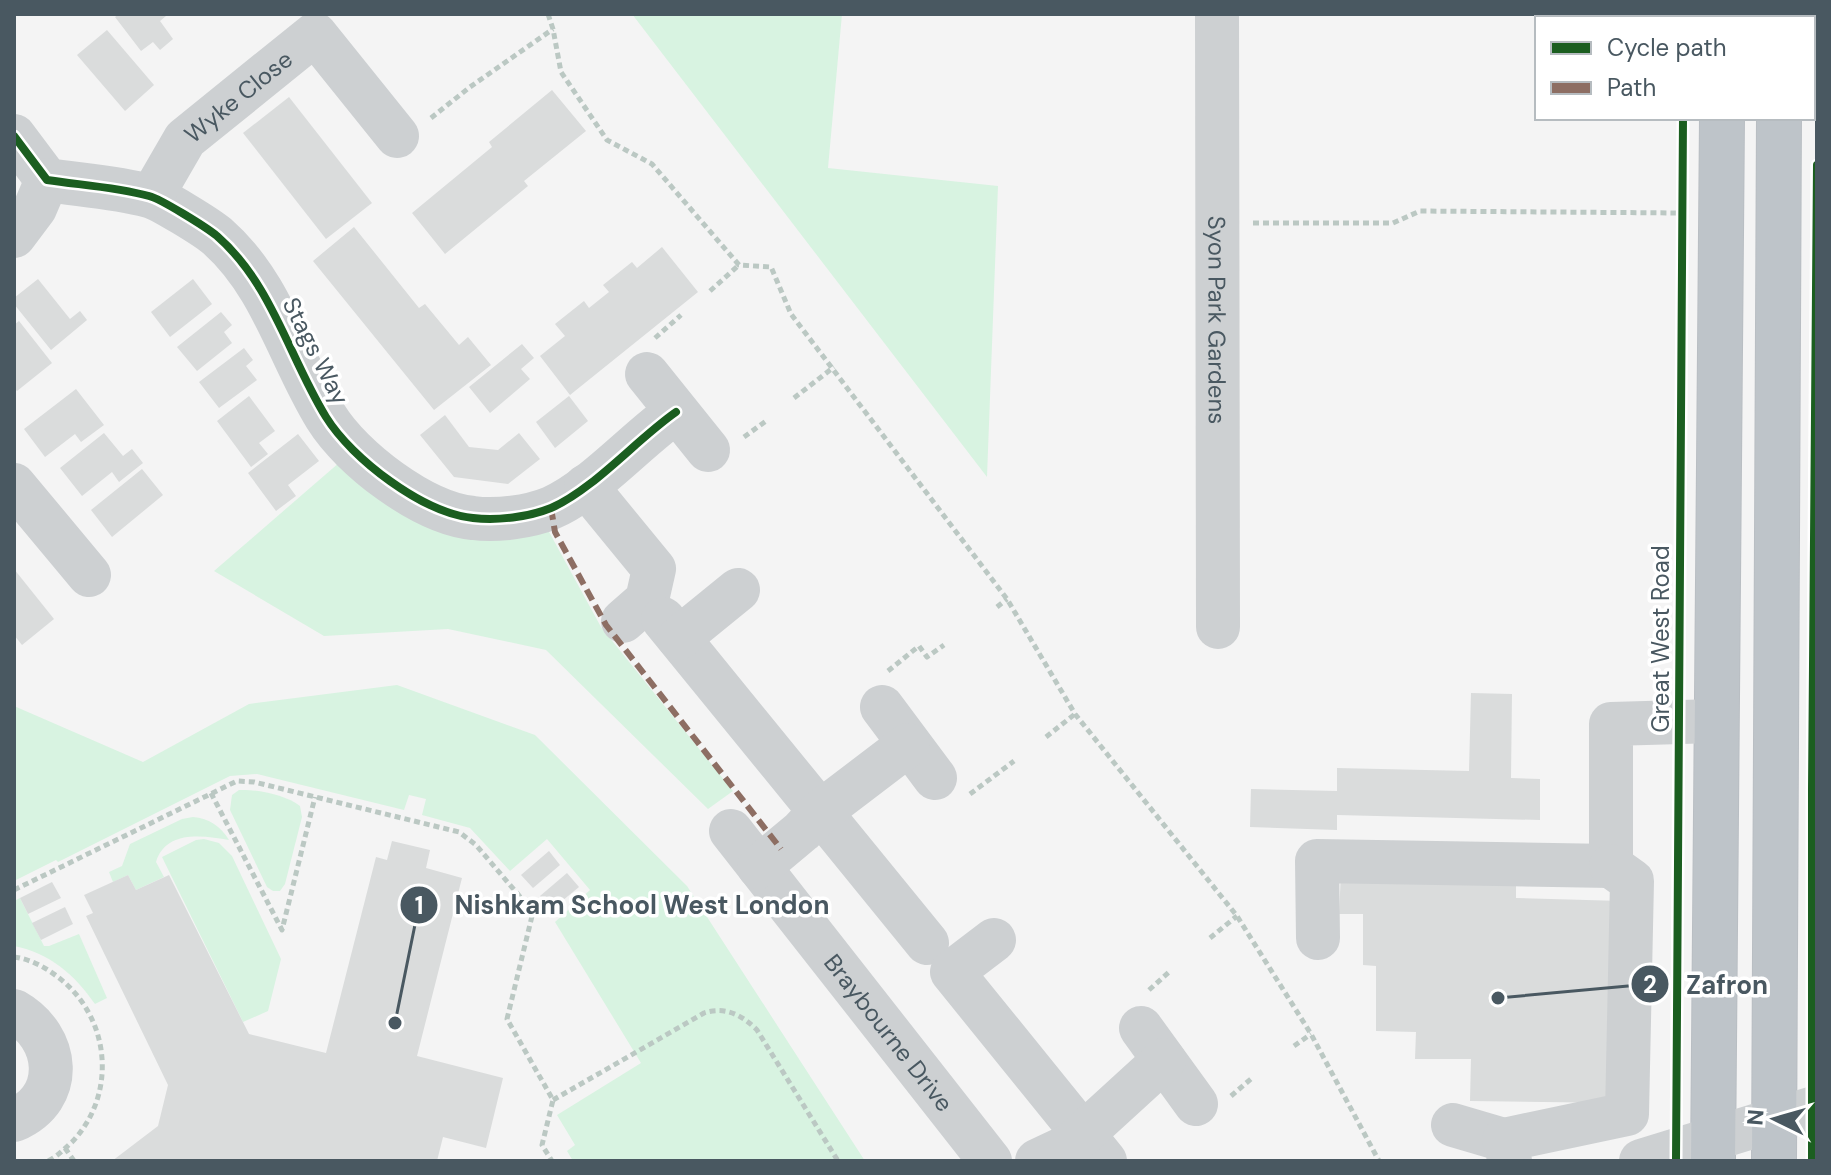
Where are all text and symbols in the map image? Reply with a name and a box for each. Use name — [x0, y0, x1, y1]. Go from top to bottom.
legend — [1535, 16, 1815, 120]
text: Cycle path — [1607, 32, 1726, 63]
street label: Wyke Close — [178, 43, 298, 149]
text: Path — [1607, 72, 1656, 103]
street label: Syon Park Gardens — [1202, 216, 1233, 424]
street label: Stags Way — [276, 292, 356, 410]
street label: Great West Road — [1645, 545, 1676, 733]
callout: Nishkam School West London — [399, 880, 846, 930]
text: Nishkam School West London — [455, 888, 829, 922]
text: 1 — [415, 890, 423, 921]
street label: Braybourne Drive — [818, 947, 961, 1117]
callout: Zafron — [1630, 959, 1784, 1009]
text: Zafron — [1686, 968, 1768, 1002]
text: 2 — [1643, 969, 1657, 1000]
north arrow — [1735, 1079, 1815, 1159]
text: N — [1740, 1108, 1771, 1127]

